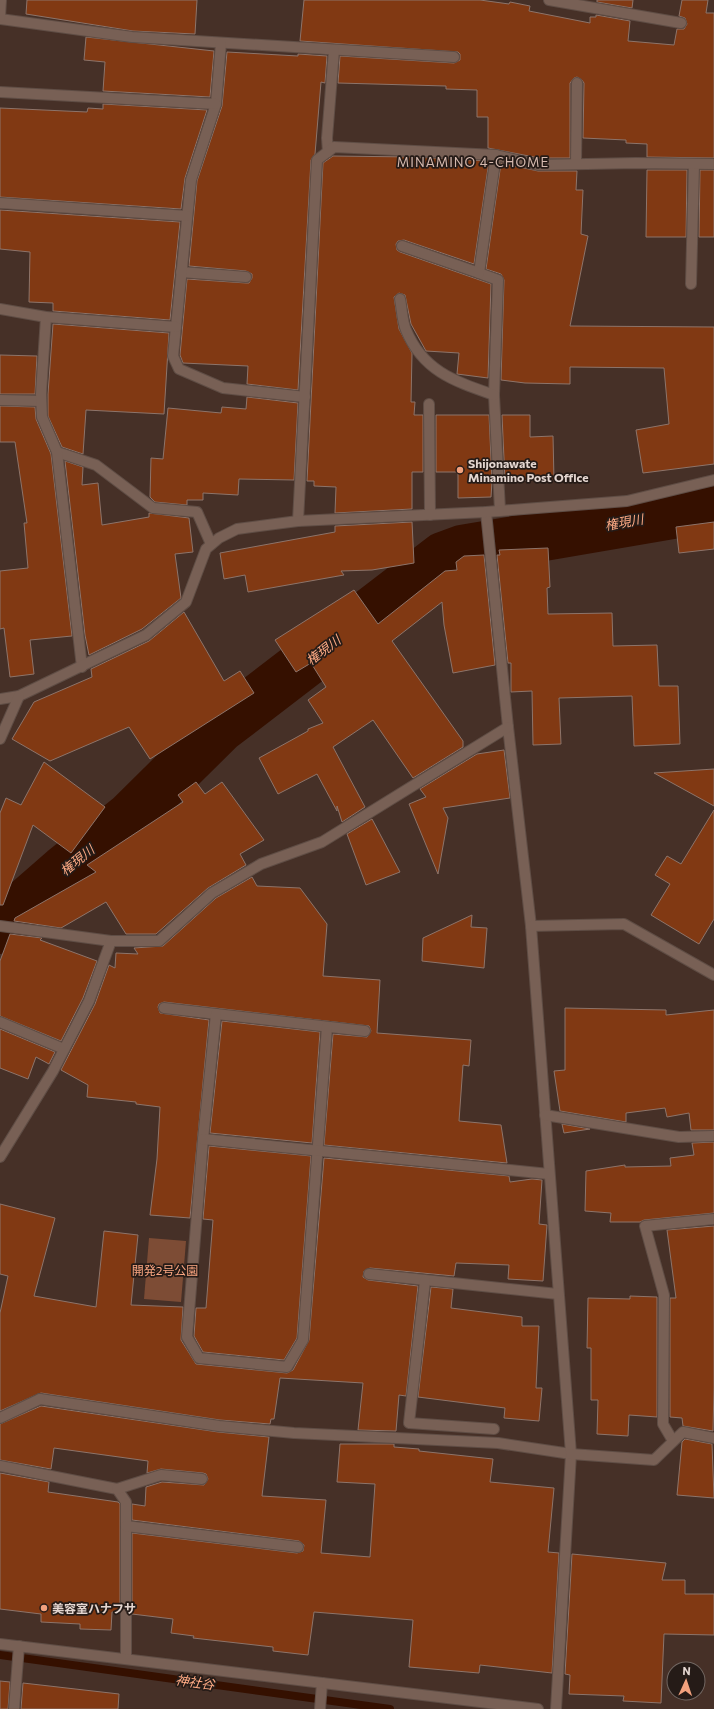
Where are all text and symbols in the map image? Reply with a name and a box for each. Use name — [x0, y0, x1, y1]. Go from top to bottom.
district label: MINAMINO 4-CHOME — [397, 154, 549, 170]
place label: Shijonawate Minamino Post Office — [468, 456, 589, 484]
marker: Shijonawate Minamino Post Office — [455, 465, 465, 475]
water label: 権現川 — [603, 510, 647, 533]
water label: 権現川 — [303, 631, 345, 668]
water label: 権現川 — [57, 840, 99, 878]
park label: 開発2号公園 — [132, 1263, 198, 1277]
place label: 美容室ハナフサ — [52, 1601, 136, 1615]
marker: 美容室ハナフサ — [39, 1603, 49, 1613]
north arrow — [666, 1661, 706, 1701]
text: N — [682, 1664, 691, 1677]
water label: 神社谷 — [175, 1671, 216, 1693]

